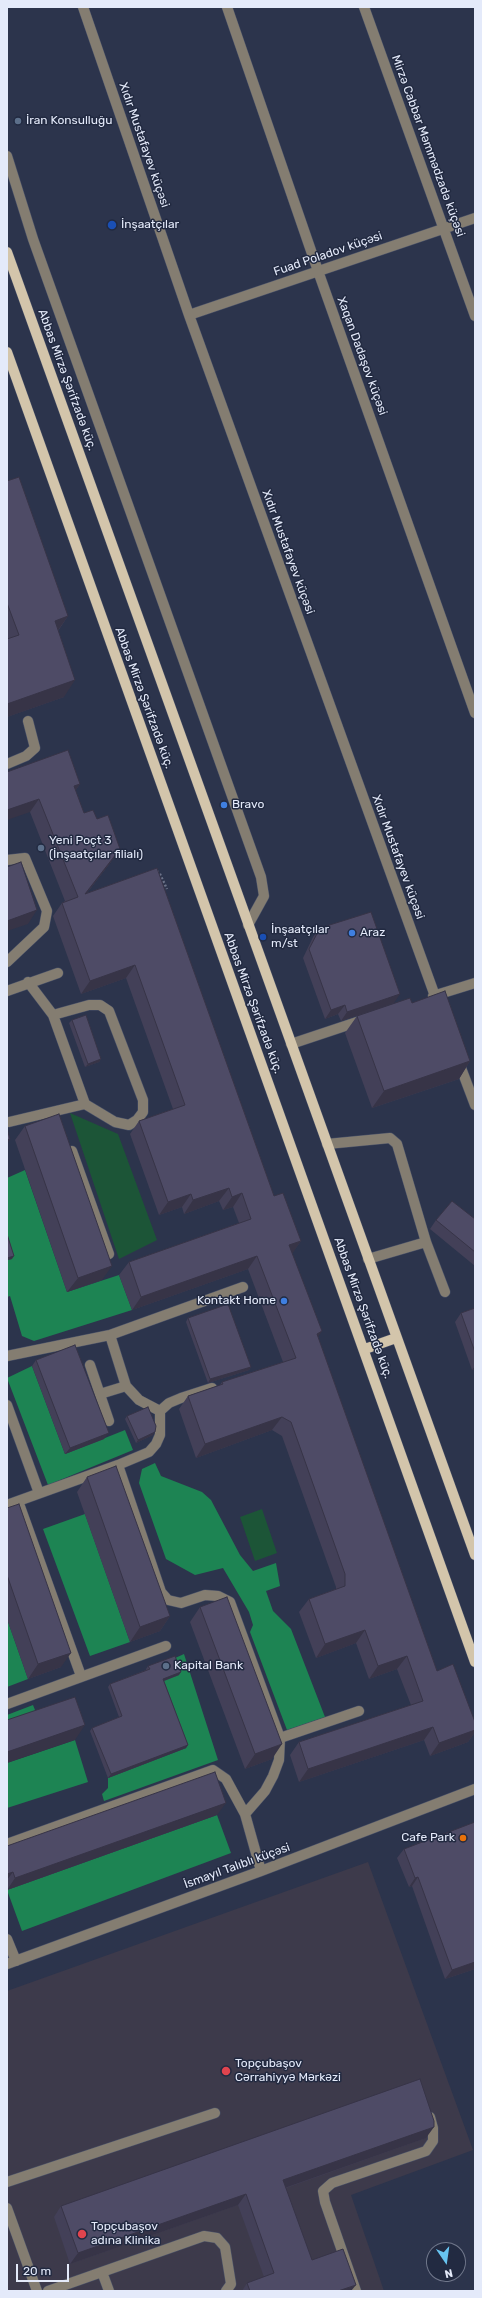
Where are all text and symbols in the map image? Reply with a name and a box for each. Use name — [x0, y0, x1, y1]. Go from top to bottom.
street label: Mirzə Cabbar Məmmədzadə küçəsi — [388, 53, 468, 239]
street label: Xıdır Mustafayev küçəsi — [116, 80, 172, 210]
place label: İran Konsulluğu — [26, 114, 112, 128]
marker: İran Konsulluğu — [13, 116, 23, 126]
place label: İnşaatçılar — [121, 218, 179, 232]
marker: İnşaatçılar — [106, 219, 118, 231]
street label: Fuad Poladov küçəsi — [272, 229, 384, 279]
street label: Xaqan Dadaşov küçəsi — [334, 295, 390, 417]
street label: Abbas Mirzə Şərifzadə küç. — [35, 307, 99, 453]
street label: Xıdır Mustafayev küçəsi — [259, 488, 317, 616]
street label: Abbas Mirzə Şərifzadə küç. — [112, 625, 176, 771]
street label: Xıdır Mustafayev küçəsi — [369, 793, 427, 921]
place label: Bravo — [232, 798, 264, 812]
marker: Bravo — [219, 800, 229, 810]
place label: Yeni Poçt 3 (İnşaatçılar filialı) — [49, 834, 143, 862]
marker: Yeni Poçt 3 (İnşaatçılar filialı) — [36, 843, 46, 853]
place label: İnşaatçılar m/st — [271, 923, 329, 951]
place label: Araz — [360, 926, 385, 940]
marker: Araz — [347, 928, 357, 938]
street label: Abbas Mirzə Şərifzadə küç. — [221, 930, 285, 1076]
marker: İnşaatçılar m/st — [258, 932, 268, 942]
street label: Abbas Mirzə Şərifzadə küç. — [331, 1235, 395, 1381]
place label: Kontakt Home — [197, 1294, 276, 1308]
marker: Kontakt Home — [279, 1296, 289, 1306]
place label: Kapital Bank — [174, 1659, 243, 1673]
marker: Kapital Bank — [161, 1661, 171, 1671]
place label: Cafe Park — [401, 1831, 455, 1845]
marker: Cafe Park — [458, 1833, 468, 1843]
street label: İsmayıl Talıblı küçəsi — [182, 1840, 292, 1892]
place label: Topçubaşov Cərrahiyyə Mərkəzi — [235, 2057, 341, 2085]
marker: Topçubaşov Cərrahiyyə Mərkəzi — [220, 2065, 232, 2077]
place label: Topçubaşov adına Klinika — [91, 2220, 160, 2248]
marker: Topçubaşov adına Klinika — [76, 2228, 88, 2240]
north arrow — [426, 2242, 466, 2282]
scale bar — [18, 2256, 71, 2282]
text: 20 m — [23, 2264, 51, 2278]
text: N — [443, 2266, 454, 2280]

